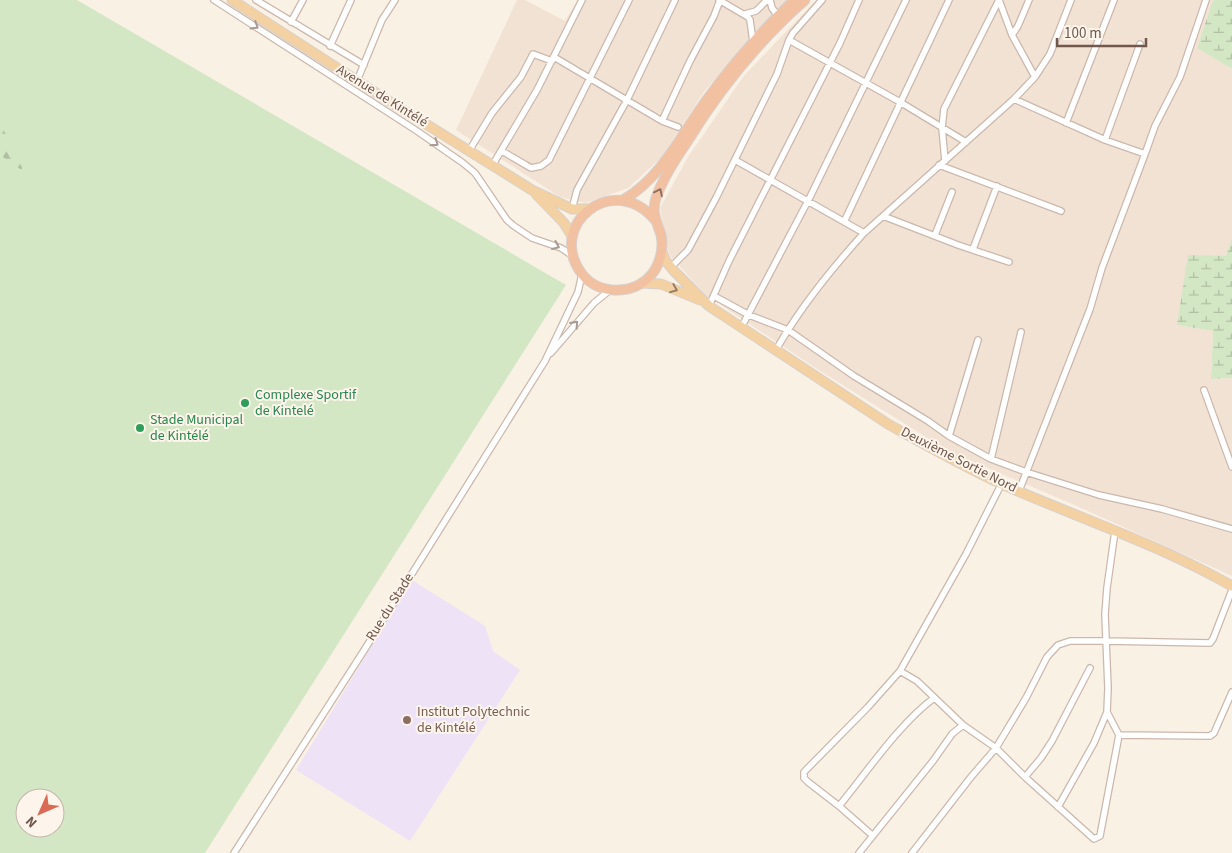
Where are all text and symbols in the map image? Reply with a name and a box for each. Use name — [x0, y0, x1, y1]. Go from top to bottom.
scale bar — [1057, 15, 1146, 47]
one-way arrow — [250, 20, 259, 29]
text: 100 m — [1064, 23, 1102, 44]
street label: Avenue de Kintélé — [332, 60, 432, 132]
one-way arrow — [430, 137, 439, 146]
one-way arrow — [653, 188, 663, 197]
one-way arrow — [551, 240, 560, 250]
one-way arrow — [669, 283, 678, 293]
one-way arrow — [570, 320, 579, 329]
place label: Complexe Sportif de Kintelé — [255, 385, 357, 421]
marker: Complexe Sportif de Kintelé — [239, 397, 251, 409]
place label: Stade Municipal de Kintélé — [150, 410, 244, 446]
marker: Stade Municipal de Kintélé — [134, 422, 146, 434]
street label: Deuxième Sortie Nord — [897, 422, 1021, 498]
street label: Rue du Stade — [361, 569, 419, 645]
place label: Institut Polytechnic de Kintélé — [417, 702, 531, 738]
marker: Institut Polytechnic de Kintélé — [401, 714, 413, 726]
north arrow — [15, 788, 65, 838]
text: N — [21, 811, 42, 832]

